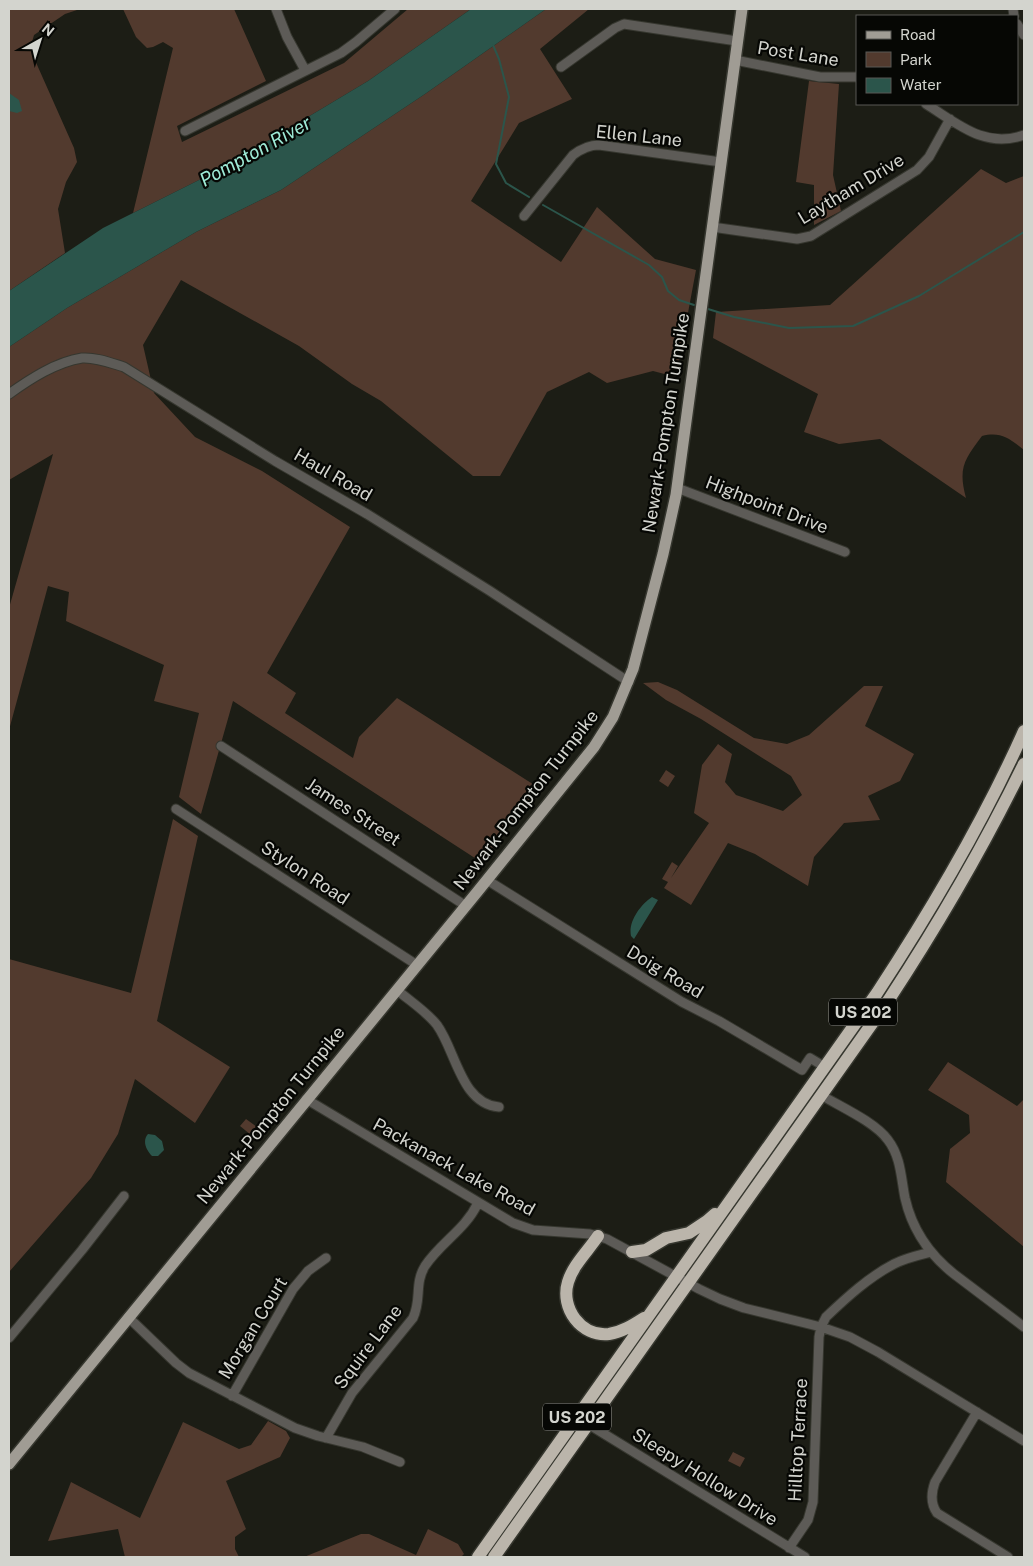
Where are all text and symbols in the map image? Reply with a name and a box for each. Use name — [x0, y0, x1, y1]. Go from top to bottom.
north arrow — [15, 15, 65, 65]
legend — [856, 15, 1018, 105]
text: N — [39, 20, 57, 40]
text: Road — [900, 26, 936, 43]
street label: Post Lane — [756, 37, 840, 70]
text: Park — [900, 51, 932, 68]
text: Water — [900, 76, 942, 93]
water label: Pompton River — [195, 111, 315, 191]
street label: Ellen Lane — [595, 121, 683, 150]
street label: Laytham Drive — [794, 149, 907, 228]
street label: Newark-Pompton Turnpike — [638, 311, 693, 534]
street label: Haul Road — [290, 444, 376, 505]
street label: Highpoint Drive — [703, 471, 831, 538]
street label: Newark-Pompton Turnpike — [449, 706, 602, 894]
street label: James Street — [302, 773, 405, 850]
street label: Stylon Road — [257, 836, 353, 909]
street label: Doig Road — [623, 941, 707, 1003]
road number: US 202 — [829, 999, 897, 1026]
street label: Newark-Pompton Turnpike — [192, 1022, 349, 1208]
street label: Packanack Lake Road — [370, 1113, 539, 1220]
street label: Morgan Court — [214, 1273, 291, 1383]
street label: Squire Lane — [329, 1300, 406, 1393]
street label: Hilltop Terrace — [784, 1378, 811, 1502]
road number: US 202 — [543, 1404, 611, 1430]
street label: Sleepy Hollow Drive — [629, 1423, 782, 1530]

